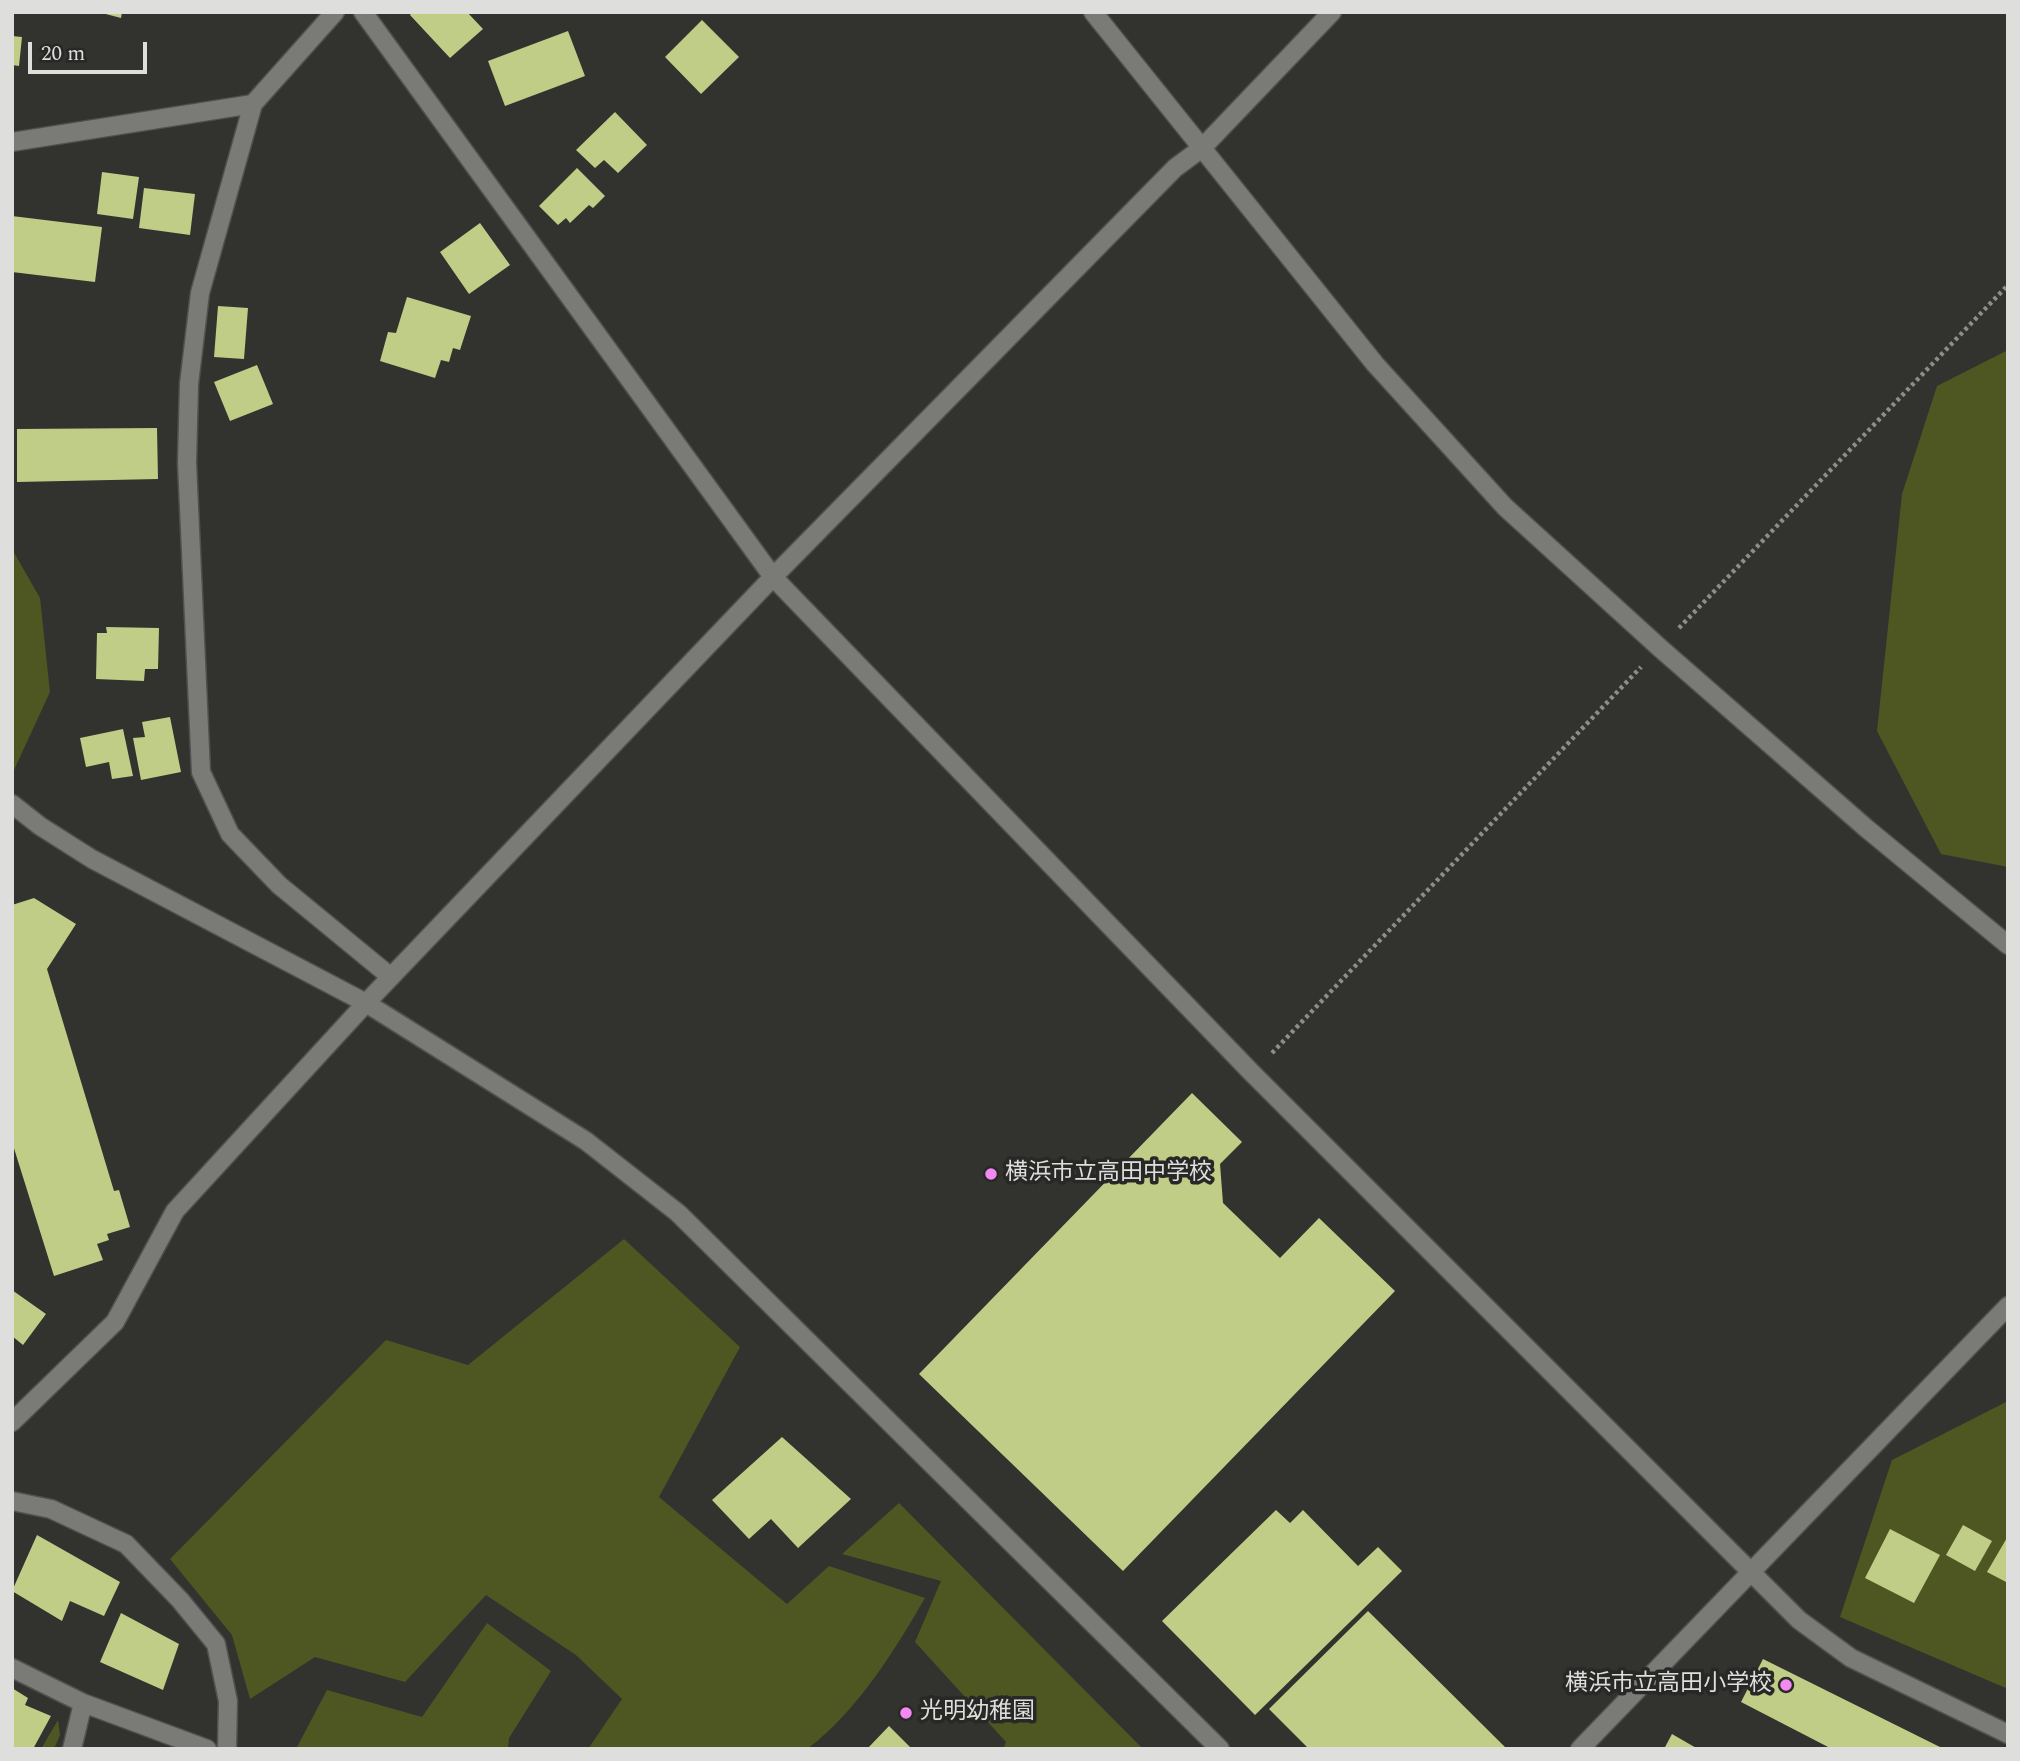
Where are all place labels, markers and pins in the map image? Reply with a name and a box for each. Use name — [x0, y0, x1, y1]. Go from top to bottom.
place label: 横浜市立高田中学校 — [1005, 1160, 1212, 1188]
marker: 横浜市立高田中学校 — [983, 1166, 999, 1182]
place label: 横浜市立高田小学校 — [1565, 1671, 1772, 1699]
marker: 横浜市立高田小学校 — [1778, 1677, 1794, 1693]
place label: 光明幼稚園 — [920, 1699, 1035, 1727]
marker: 光明幼稚園 — [898, 1705, 914, 1721]

